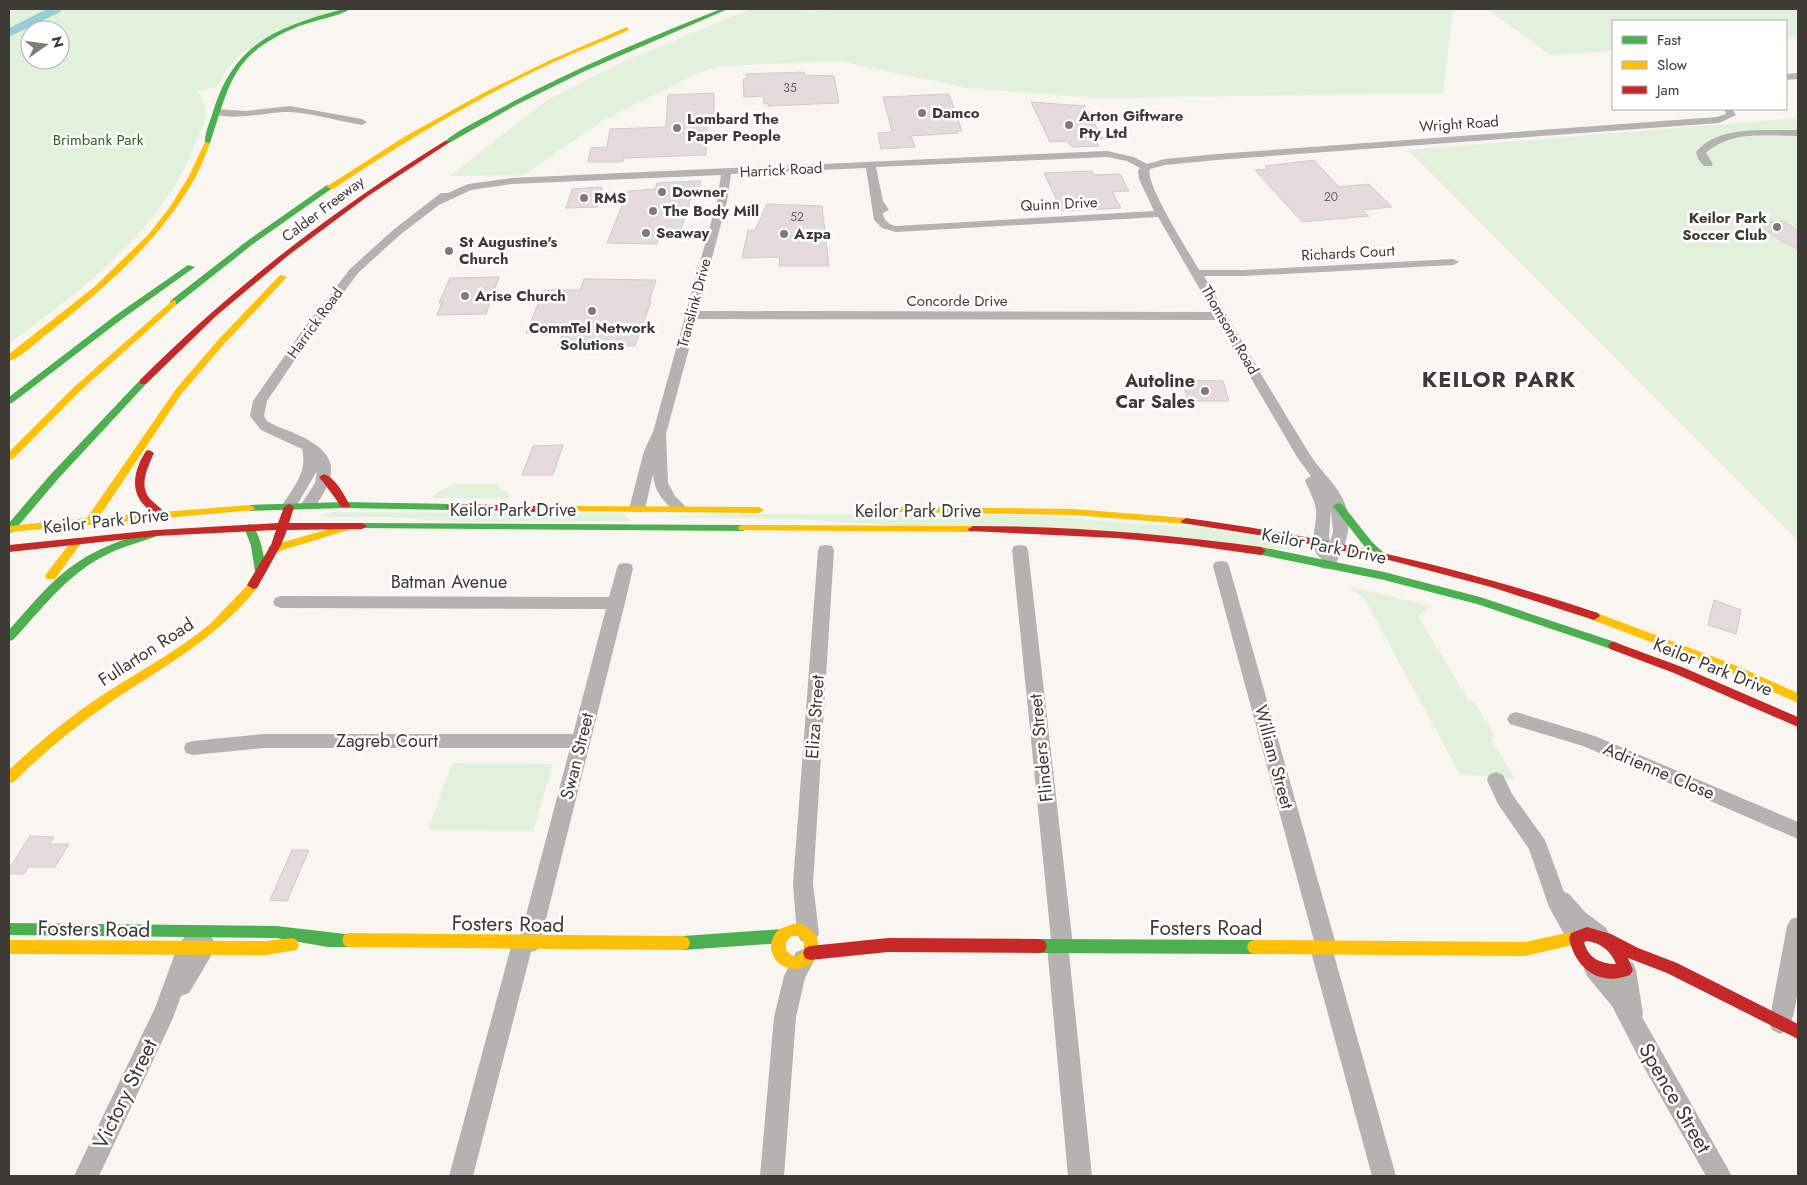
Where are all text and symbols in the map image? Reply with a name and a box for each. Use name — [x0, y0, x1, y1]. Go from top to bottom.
north arrow — [20, 20, 70, 70]
legend — [1612, 20, 1787, 110]
text: Fast — [1657, 29, 1681, 51]
text: N — [47, 34, 69, 50]
text: Slow — [1657, 54, 1688, 76]
house number: 35 — [783, 79, 797, 97]
text: Jam — [1655, 79, 1680, 101]
place label: Damco — [932, 102, 980, 124]
place label: Arton Giftware Pty Ltd — [1078, 105, 1184, 144]
marker: Damco — [916, 107, 928, 119]
place label: Lombard The Paper People — [687, 108, 781, 147]
street label: Wright Road — [1418, 110, 1500, 138]
marker: Arton Giftware Pty Ltd — [1063, 119, 1075, 131]
marker: Lombard The Paper People — [671, 122, 683, 134]
park label: Brimbank Park — [53, 129, 144, 151]
street label: Harrick Road — [739, 157, 823, 183]
street label: Calder Freeway — [277, 170, 369, 247]
place label: Downer — [672, 181, 727, 203]
marker: Downer — [656, 186, 668, 198]
place label: RMS — [594, 187, 626, 209]
house number: 20 — [1324, 188, 1338, 206]
street label: Quinn Drive — [1020, 191, 1098, 217]
marker: RMS — [578, 192, 590, 204]
place label: The Body Mill — [663, 200, 759, 222]
marker: The Body Mill — [647, 205, 659, 217]
place label: Keilor Park Soccer Club — [1682, 207, 1767, 246]
house number: 52 — [790, 208, 804, 226]
marker: Keilor Park Soccer Club — [1771, 221, 1783, 233]
place label: Seaway — [656, 222, 709, 244]
place label: Azpa — [793, 223, 831, 245]
marker: Seaway — [640, 227, 652, 239]
marker: Azpa — [778, 228, 790, 240]
place label: St Augustine's Church — [459, 231, 557, 270]
street label: Richards Court — [1301, 240, 1396, 266]
marker: St Augustine's Church — [443, 245, 455, 257]
street label: Translink Drive — [672, 256, 717, 350]
street label: Thomsons Road — [1196, 281, 1264, 379]
street label: Harrick Road — [282, 283, 348, 363]
place label: Arise Church — [474, 285, 566, 307]
marker: Arise Church — [459, 290, 471, 302]
street label: Concorde Drive — [907, 290, 1008, 312]
marker: CommTel Network Solutions — [586, 305, 598, 317]
place label: CommTel Network Solutions — [529, 317, 656, 356]
district label: KEILOR PARK — [1422, 363, 1576, 395]
place label: Autoline Car Sales — [1116, 368, 1195, 415]
marker: Autoline Car Sales — [1199, 385, 1211, 397]
street label: Keilor Park Drive — [450, 497, 576, 523]
street label: Keilor Park Drive — [855, 498, 981, 524]
street label: Keilor Park Drive — [42, 501, 170, 541]
street label: Keilor Park Drive — [1259, 521, 1389, 571]
street label: Batman Avenue — [391, 569, 507, 595]
street label: Fullarton Road — [93, 611, 199, 693]
street label: Keilor Park Drive — [1649, 631, 1777, 703]
street label: Eliza Street — [799, 674, 831, 760]
street label: Flinders Street — [1022, 692, 1060, 803]
street label: William Street — [1248, 702, 1301, 812]
street label: Swan Street — [554, 709, 600, 802]
street label: Zagreb Court — [336, 728, 439, 754]
street label: Adrienne Close — [1599, 736, 1719, 806]
street label: Fosters Road — [451, 908, 565, 940]
street label: Fosters Road — [37, 913, 151, 945]
street label: Fosters Road — [1150, 913, 1262, 943]
street label: Victory Street — [85, 1034, 165, 1154]
street label: Spence Street — [1631, 1037, 1719, 1159]

